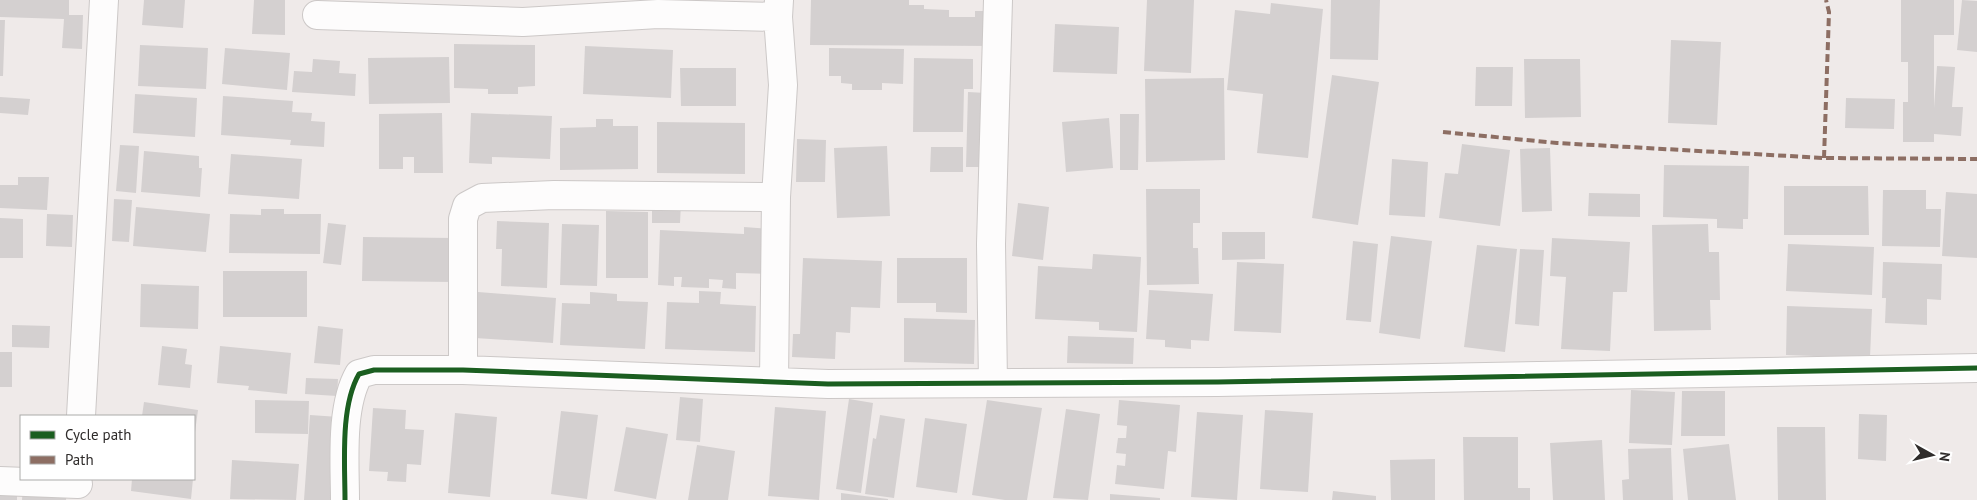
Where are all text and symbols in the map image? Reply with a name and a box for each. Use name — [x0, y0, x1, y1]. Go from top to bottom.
legend — [20, 415, 195, 480]
text: Cycle path — [65, 425, 131, 444]
north arrow — [1907, 430, 1957, 480]
text: Path — [65, 450, 94, 469]
text: N — [1935, 451, 1954, 463]

